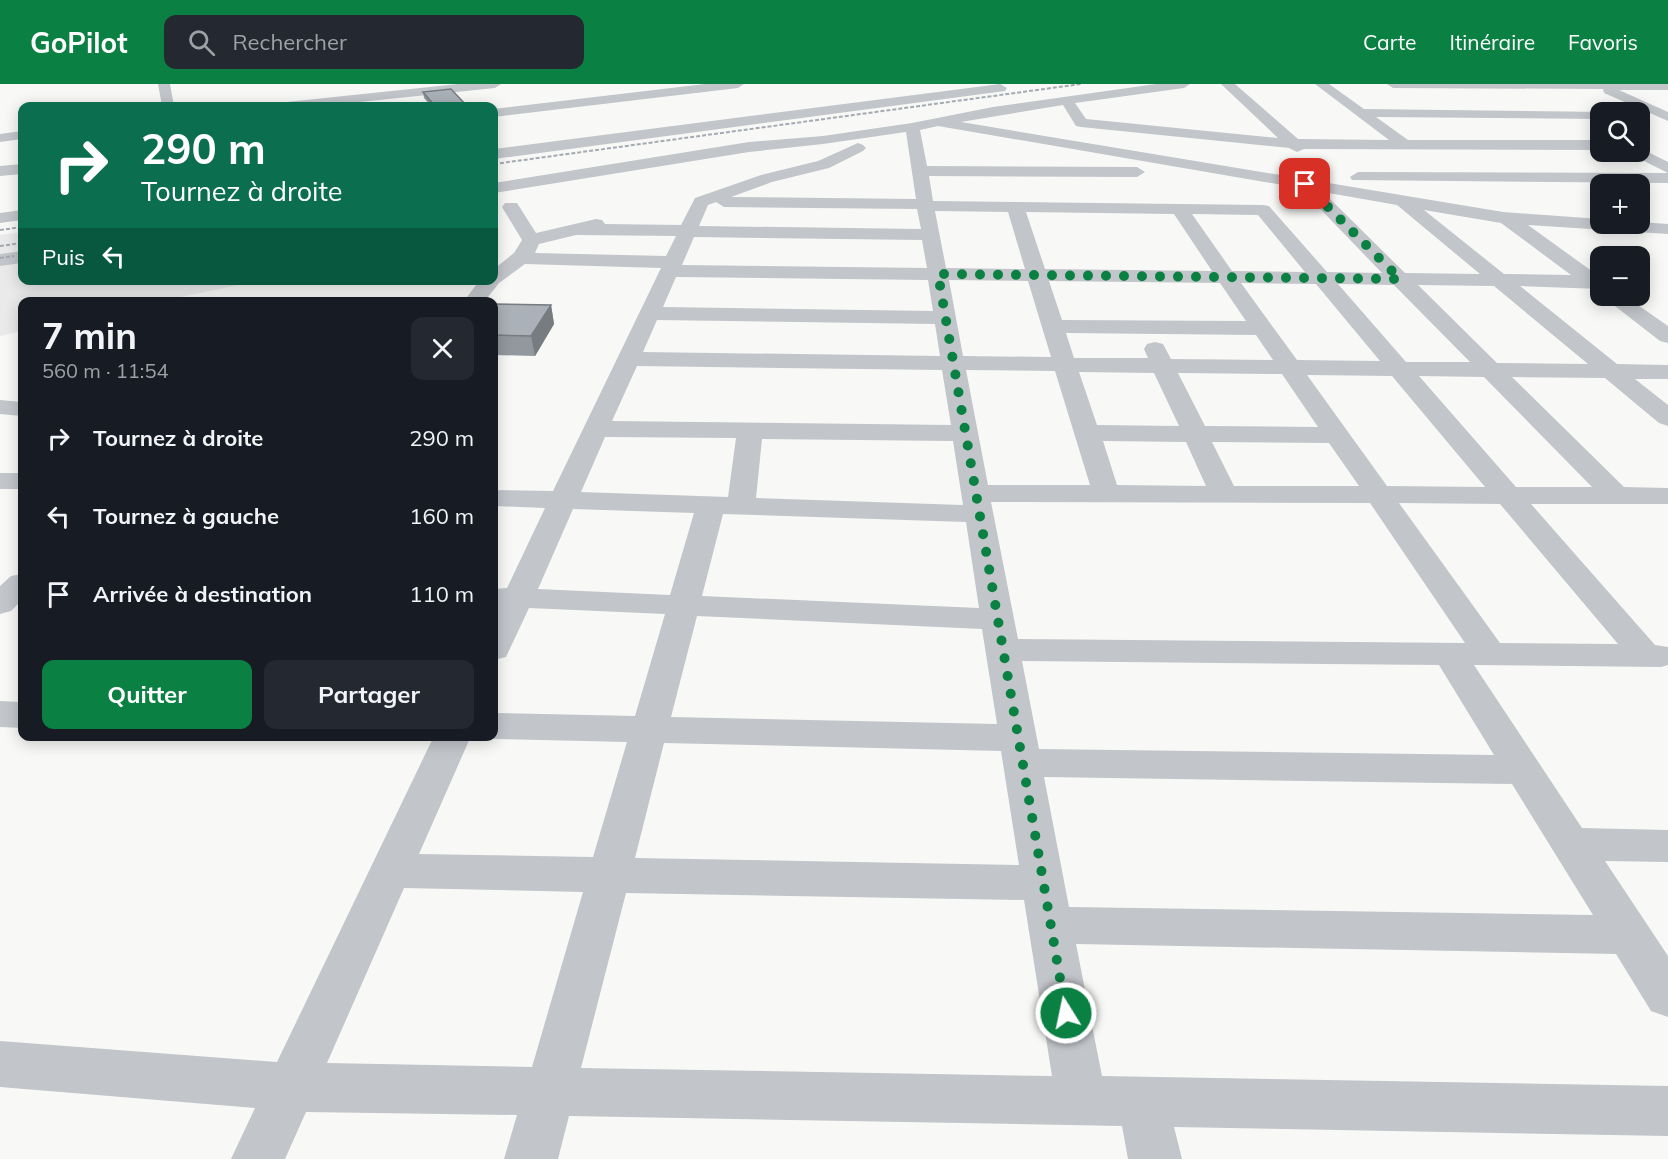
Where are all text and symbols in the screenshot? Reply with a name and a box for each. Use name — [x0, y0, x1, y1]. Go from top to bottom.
search box — [164, 15, 584, 69]
text: GoPilot — [30, 25, 128, 60]
icon: search — [185, 26, 218, 59]
text: Rechercher — [233, 28, 347, 56]
text: Carte — [1363, 29, 1417, 55]
text: Itinéraire — [1450, 29, 1535, 55]
text: Favoris — [1568, 29, 1638, 55]
map controls — [1590, 102, 1650, 306]
button: search — [1590, 102, 1650, 162]
text: 290 m — [141, 122, 266, 175]
icon: right — [42, 126, 120, 204]
pin — [1279, 158, 1330, 209]
icon: arrive — [1288, 167, 1321, 200]
text: Tournez à droite — [141, 174, 342, 208]
button: + — [1590, 174, 1650, 234]
icon: left — [97, 240, 130, 273]
text: Puis — [42, 243, 85, 271]
button: − — [1590, 246, 1650, 306]
text: 7 min — [42, 313, 137, 358]
button: close — [411, 317, 474, 380]
text: 560 m · 11:54 — [42, 358, 168, 383]
icon: right — [42, 422, 75, 455]
text: Tournez à droite — [93, 424, 263, 452]
text: 290 m — [409, 424, 474, 452]
icon: left — [42, 500, 75, 533]
text: Tournez à gauche — [93, 502, 279, 530]
text: 160 m — [409, 502, 474, 530]
icon: arrive — [42, 578, 75, 611]
text: Arrivée à destination — [93, 580, 312, 608]
text: 110 m — [409, 580, 474, 608]
button: Quitter — [42, 660, 252, 729]
button: Partager — [264, 660, 474, 729]
position arrow — [1034, 981, 1098, 1045]

